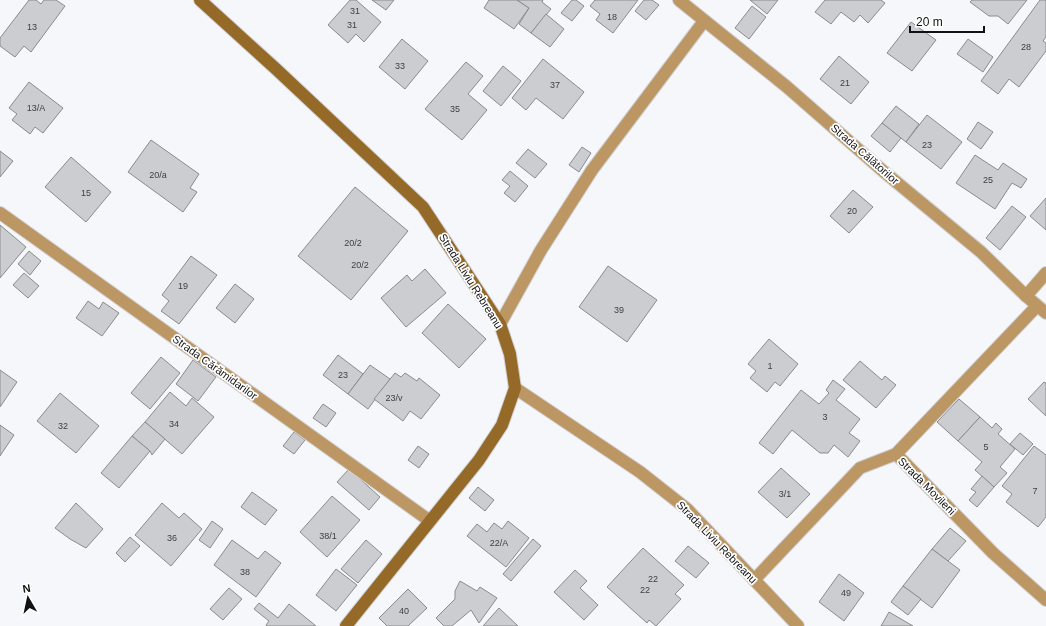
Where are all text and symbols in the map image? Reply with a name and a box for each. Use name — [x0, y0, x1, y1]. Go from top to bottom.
house number: 31 — [350, 6, 360, 16]
scale bar — [910, 8, 984, 34]
house number: 18 — [607, 12, 617, 22]
text: 20 m — [916, 15, 943, 29]
house number: 31 — [347, 20, 357, 30]
house number: 13 — [27, 22, 37, 32]
house number: 28 — [1021, 42, 1031, 52]
house number: 33 — [395, 61, 405, 71]
house number: 21 — [840, 78, 850, 88]
house number: 37 — [550, 80, 560, 90]
house number: 13/A — [27, 103, 45, 113]
house number: 35 — [450, 104, 460, 114]
street label: Strada Călătorilor — [829, 121, 901, 187]
house number: 23 — [922, 140, 932, 150]
house number: 20/a — [149, 170, 167, 180]
house number: 25 — [983, 175, 993, 185]
house number: 15 — [81, 188, 91, 198]
house number: 20 — [847, 206, 857, 216]
street label: Strada Liviu Rebreanu — [437, 231, 505, 331]
house number: 20/2 — [344, 238, 362, 248]
house number: 20/2 — [351, 260, 369, 270]
house number: 19 — [178, 281, 188, 291]
house number: 39 — [614, 305, 624, 315]
street label: Strada Cărămidarilor — [170, 332, 260, 402]
house number: 1 — [767, 361, 773, 371]
house number: 23 — [338, 370, 348, 380]
house number: 23/v — [385, 393, 403, 403]
house number: 3 — [822, 412, 828, 422]
house number: 34 — [169, 419, 179, 429]
house number: 32 — [58, 421, 68, 431]
house number: 5 — [983, 442, 989, 452]
street label: Strada Movileni — [896, 455, 958, 517]
house number: 7 — [1032, 486, 1038, 496]
house number: 3/1 — [779, 489, 791, 499]
street label: Strada Liviu Rebreanu — [675, 498, 759, 586]
house number: 38/1 — [319, 531, 337, 541]
house number: 36 — [167, 533, 177, 543]
house number: 22/A — [490, 538, 508, 548]
house number: 38 — [240, 567, 250, 577]
house number: 22 — [648, 574, 658, 584]
north arrow — [8, 578, 48, 618]
text: N — [22, 582, 31, 595]
house number: 22 — [640, 585, 650, 595]
house number: 49 — [841, 588, 851, 598]
house number: 40 — [399, 606, 409, 616]

